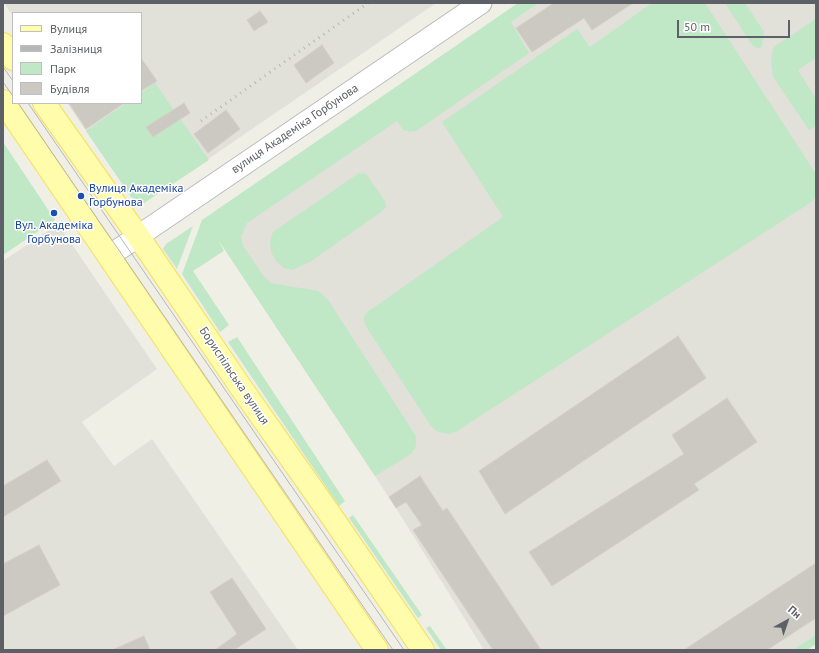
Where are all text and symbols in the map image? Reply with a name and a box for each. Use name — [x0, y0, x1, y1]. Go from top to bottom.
legend — [12, 12, 142, 104]
scale bar — [679, 12, 792, 38]
text: 50 m — [684, 19, 710, 34]
text: Вулиця — [50, 21, 87, 36]
text: Залізниця — [50, 41, 102, 56]
text: Парк — [50, 61, 76, 76]
text: Будівля — [50, 81, 89, 96]
street label: вулиця Академіка Горбунова — [229, 81, 361, 177]
place label: Вулиця Академіка Горбунова — [89, 182, 183, 210]
marker: Вулиця Академіка Горбунова — [76, 191, 86, 201]
marker: Вул. Академіка Горбунова — [49, 208, 59, 218]
place label: Вул. Академіка Горбунова — [15, 219, 93, 247]
street label: Бориспільська вулиця — [196, 324, 272, 428]
north arrow — [767, 601, 807, 641]
text: Пн — [785, 602, 804, 621]

